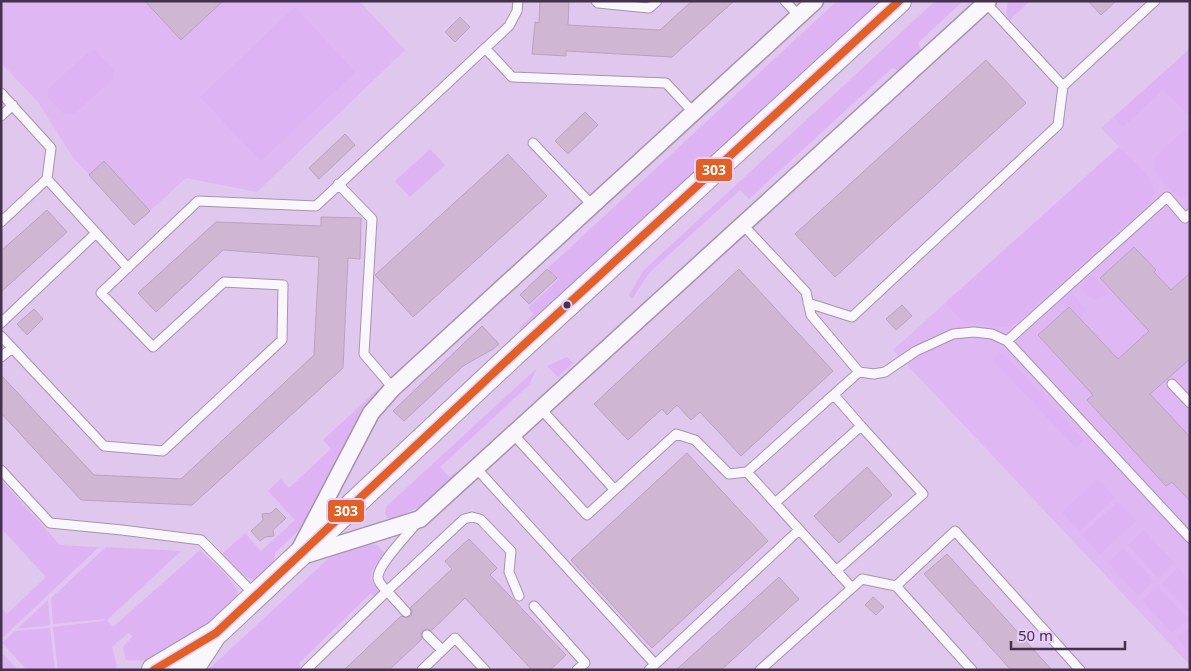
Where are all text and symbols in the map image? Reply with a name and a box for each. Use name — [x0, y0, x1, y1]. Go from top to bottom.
line badge: 303 — [695, 158, 733, 182]
text: 303 — [702, 160, 726, 179]
unlabelled marker — [562, 300, 572, 310]
line badge: 303 — [327, 499, 365, 523]
text: 303 — [334, 501, 358, 520]
scale bar — [1011, 618, 1125, 650]
text: 50 m — [1018, 625, 1053, 645]

